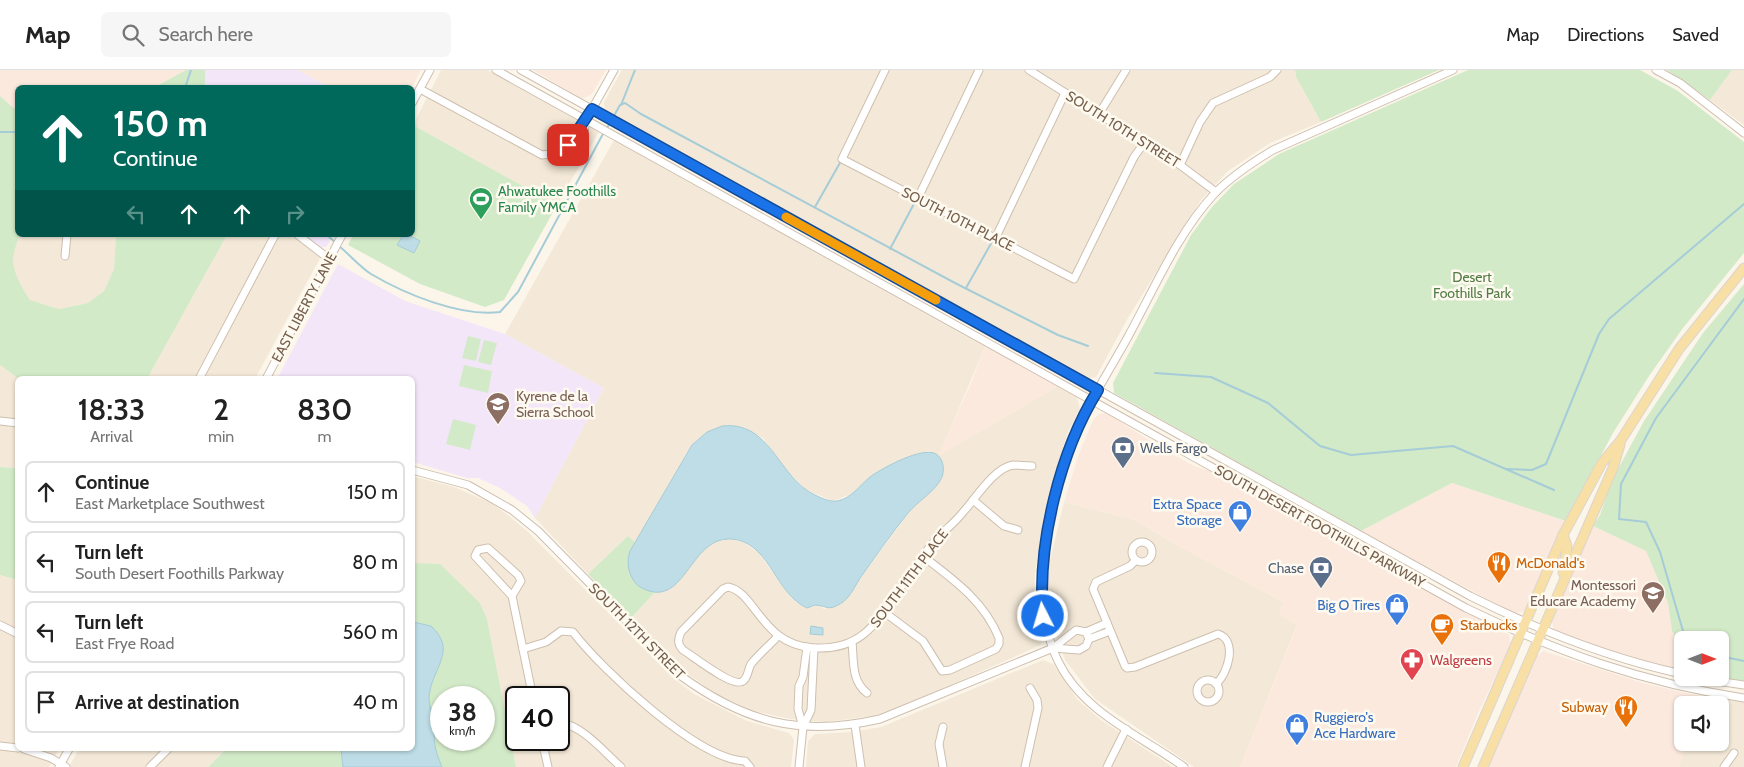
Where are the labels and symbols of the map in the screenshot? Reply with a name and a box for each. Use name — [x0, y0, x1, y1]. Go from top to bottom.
street label: SOUTH 10TH STREET — [1063, 87, 1184, 172]
pin — [547, 124, 589, 166]
place label: Ahwatukee Foothills Family YMCA — [498, 182, 616, 216]
street label: SOUTH 10TH PLACE — [899, 183, 1018, 255]
sports icon: Ahwatukee Foothills Family YMCA — [468, 186, 494, 220]
street label: EAST LIBERTY LANE — [267, 249, 341, 365]
park label: Desert Foothills Park — [1433, 268, 1512, 302]
place label: Kyrene de la Sierra School — [516, 387, 594, 421]
school or university icon: Kyrene de la Sierra School — [485, 391, 511, 425]
bank icon: Wells Fargo — [1110, 435, 1136, 469]
place label: Wells Fargo — [1140, 439, 1208, 457]
street label: SOUTH DESERT FOOTHILLS PARKWAY — [1212, 460, 1429, 592]
place label: Extra Space Storage — [1153, 495, 1222, 529]
shop icon: Extra Space Storage — [1227, 499, 1253, 533]
street label: SOUTH 11TH PLACE — [866, 525, 952, 631]
restaurant icon: McDonald's — [1486, 550, 1512, 584]
place label: McDonald's — [1516, 554, 1585, 572]
bank icon: Chase — [1308, 555, 1334, 589]
place label: Chase — [1268, 559, 1304, 577]
place label: Montessori Educare Academy — [1530, 576, 1636, 610]
street label: SOUTH 12TH STREET — [585, 579, 689, 683]
school or university icon: Montessori Educare Academy — [1640, 580, 1666, 614]
position arrow — [1016, 589, 1068, 641]
shop icon: Big O Tires — [1384, 592, 1410, 626]
place label: Big O Tires — [1317, 596, 1380, 614]
cafe icon: Starbucks — [1429, 612, 1455, 646]
place label: Starbucks — [1460, 616, 1518, 634]
north arrow — [1674, 631, 1729, 686]
pharmacy icon: Walgreens — [1399, 647, 1425, 681]
place label: Walgreens — [1430, 651, 1492, 669]
speed limit sign: 40 — [505, 686, 570, 751]
restaurant icon: Subway — [1613, 694, 1639, 728]
place label: Subway — [1561, 698, 1608, 716]
place label: Ruggiero's Ace Hardware — [1314, 708, 1396, 742]
shop icon: Ruggiero's Ace Hardware — [1284, 712, 1310, 746]

